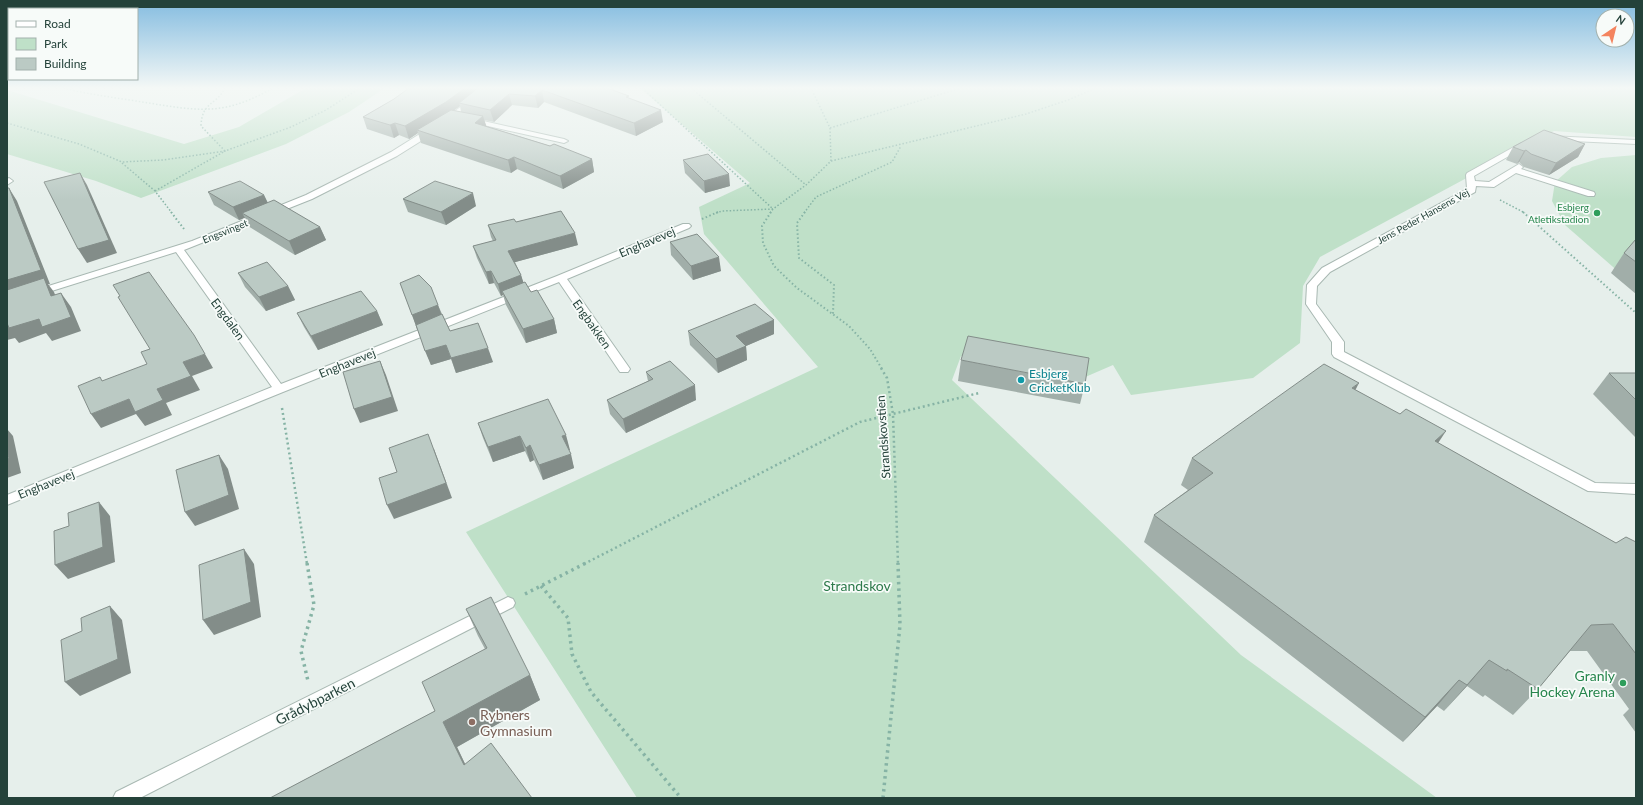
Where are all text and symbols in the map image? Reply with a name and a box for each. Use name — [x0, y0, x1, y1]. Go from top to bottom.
legend — [8, 8, 138, 80]
north arrow — [1595, 8, 1635, 48]
text: N — [1614, 12, 1628, 27]
text: Road — [44, 16, 71, 31]
text: Park — [44, 36, 68, 51]
text: Building — [44, 56, 87, 71]
street label: Jens Peder Hansens Vej — [1375, 186, 1471, 246]
place label: Esbjerg Atletikstadion — [1528, 201, 1589, 225]
marker: Esbjerg Atletikstadion — [1592, 208, 1602, 218]
street label: Engsvinget — [201, 216, 250, 246]
street label: Enghavevej — [617, 223, 678, 261]
street label: Engdalen — [208, 295, 248, 343]
street label: Engbakken — [569, 296, 615, 352]
street label: Enghavevej — [317, 345, 378, 381]
place label: Esbjerg CricketKlub — [1029, 366, 1091, 395]
marker: Esbjerg CricketKlub — [1016, 375, 1026, 385]
street label: Strandskovstien — [873, 395, 893, 479]
street label: Enghavevej — [16, 466, 77, 502]
park label: Strandskov — [823, 577, 892, 594]
place label: Granly Hockey Arena — [1530, 667, 1616, 700]
street label: Grådybparken — [272, 674, 358, 728]
marker: Granly Hockey Arena — [1618, 678, 1628, 688]
place label: Rybners Gymnasium — [480, 706, 552, 739]
marker: Rybners Gymnasium — [467, 717, 477, 727]

